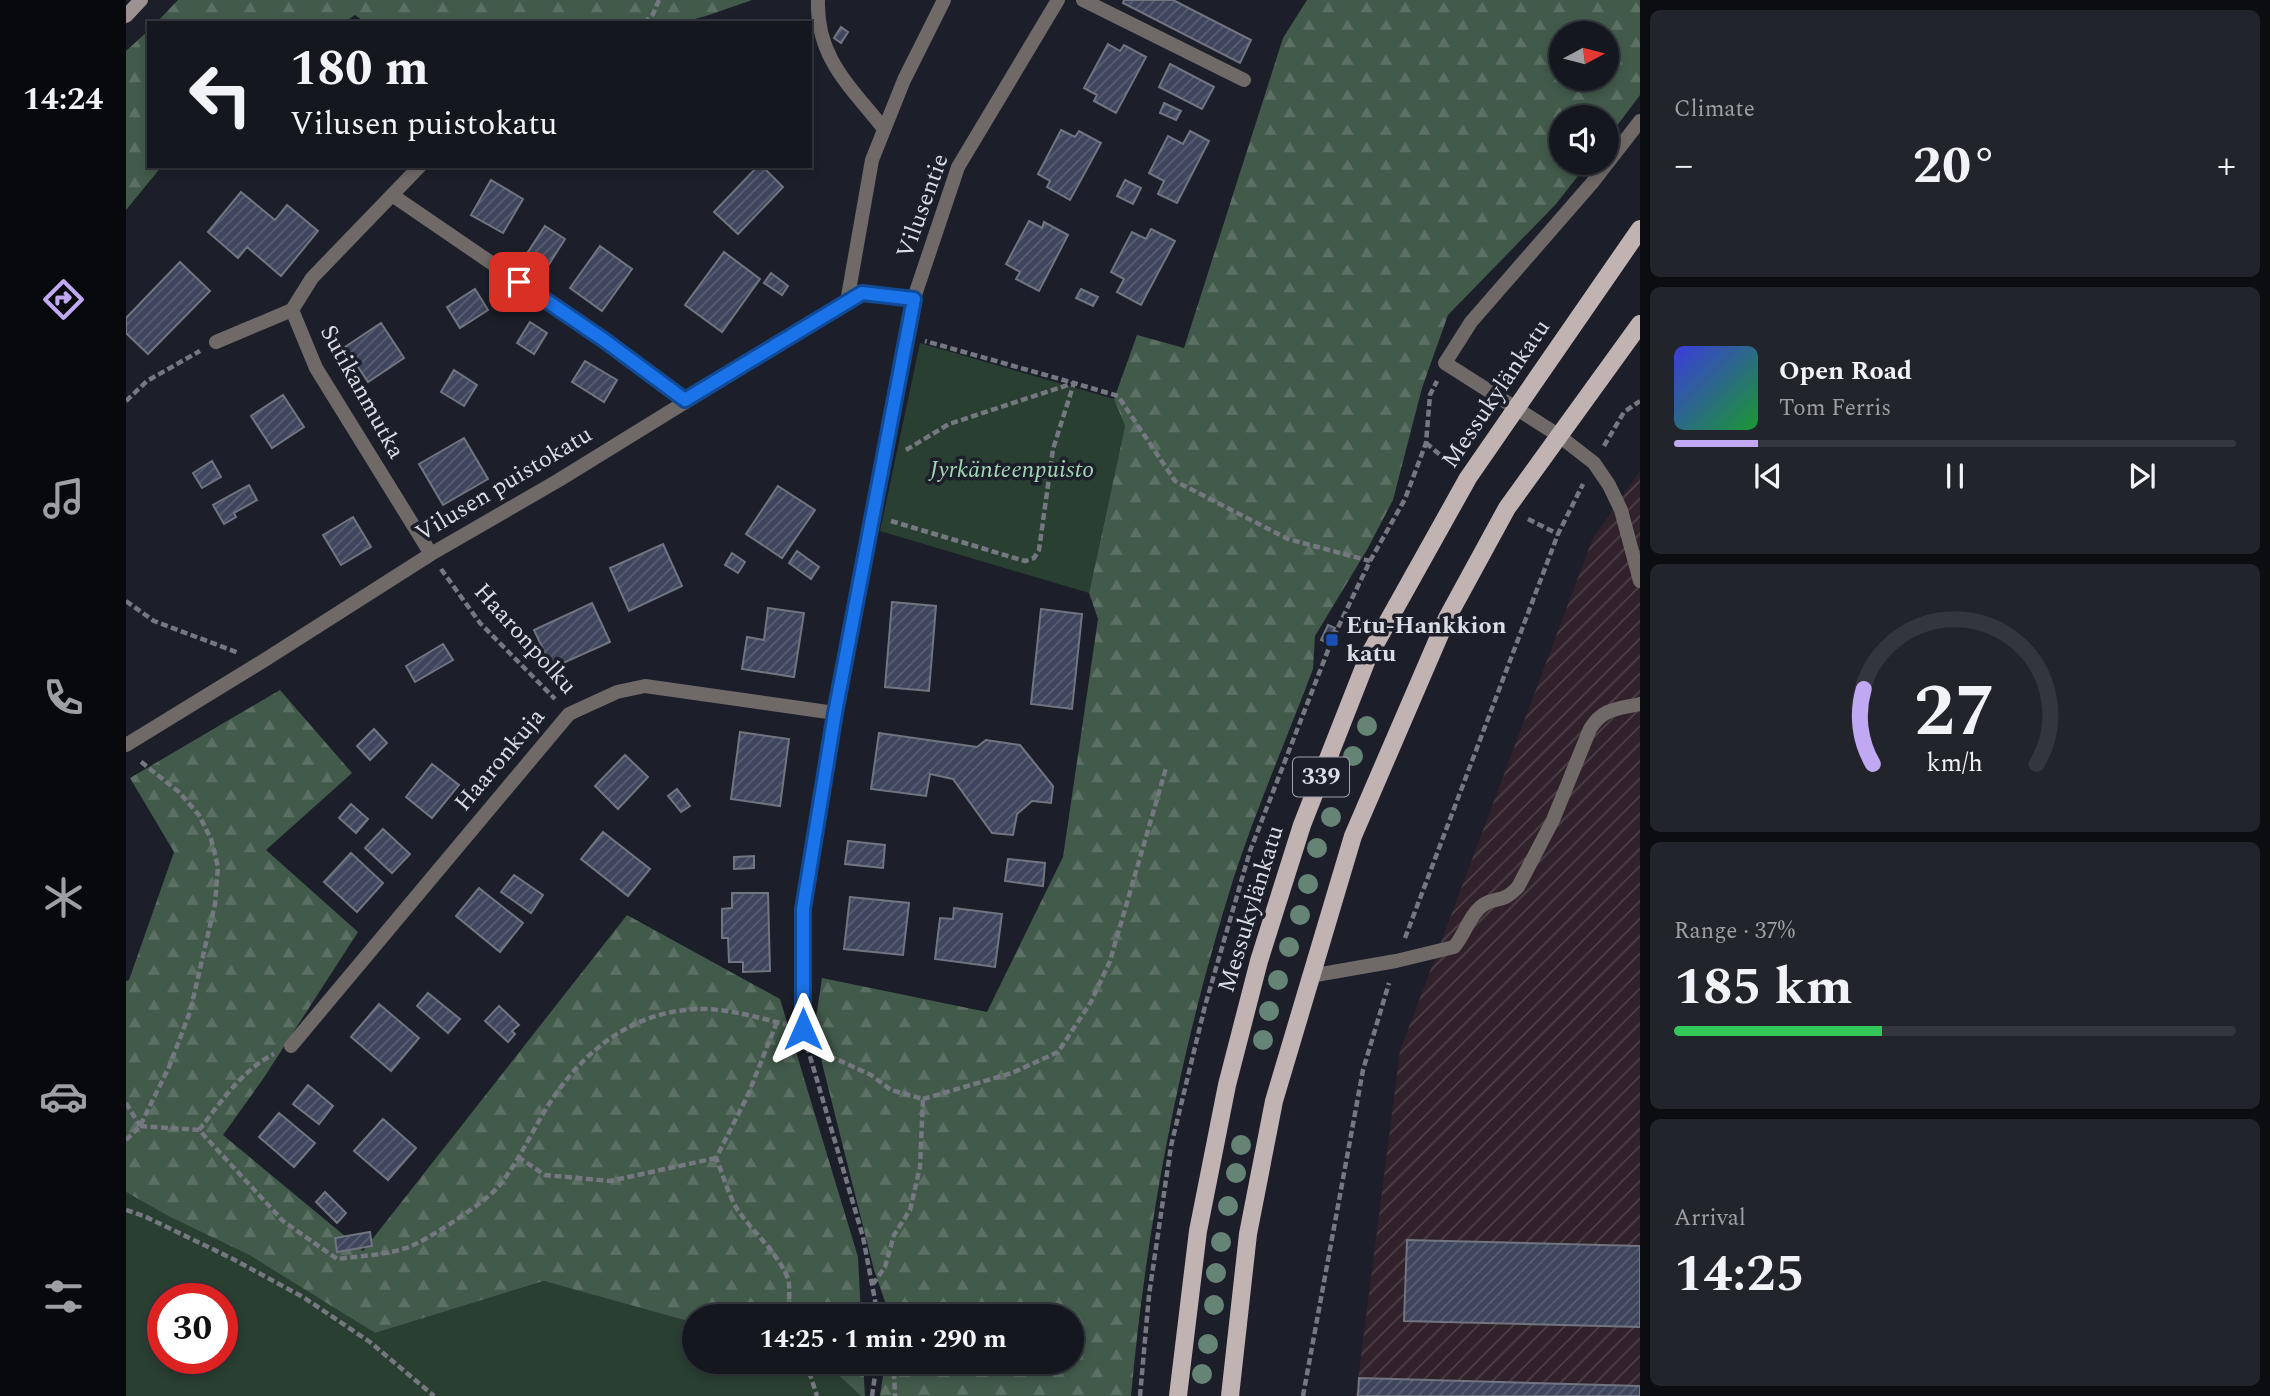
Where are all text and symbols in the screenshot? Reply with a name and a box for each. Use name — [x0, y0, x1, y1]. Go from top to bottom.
north arrow — [1549, 21, 1619, 91]
map controls — [1549, 21, 1619, 175]
text: 180 m — [290, 32, 429, 107]
icon: left — [175, 49, 266, 140]
text: 14:24 — [23, 75, 103, 124]
text: Climate — [1674, 92, 1755, 127]
text: Vilusen puistokatu — [290, 100, 558, 149]
button: sound — [1549, 105, 1619, 175]
text: 20° — [1913, 127, 1997, 206]
text: − — [1674, 137, 1693, 195]
text: + — [2217, 137, 2236, 195]
street label: Vilusentie — [887, 148, 959, 264]
pin — [489, 252, 549, 312]
icon: arrive — [500, 263, 538, 301]
icon: directions — [39, 275, 88, 324]
street label: Messukylänkatu — [1433, 312, 1559, 476]
street label: Sutikanmutka — [310, 318, 414, 466]
text: Open Road — [1779, 351, 1912, 391]
text: Tom Ferris — [1779, 391, 1891, 426]
street label: Vilusen puistokatu — [409, 417, 599, 551]
park label: Jyrkänteenpuisto — [928, 452, 1094, 488]
icon: previous — [1749, 457, 1787, 495]
icon: pause — [1936, 457, 1974, 495]
icon: next — [2123, 457, 2161, 495]
icon: music — [39, 474, 88, 523]
street label: Haaronpolku — [465, 575, 585, 703]
place label: Etu-Hankkion katu — [1346, 608, 1507, 672]
marker: Etu-Hankkion katu — [1324, 632, 1340, 648]
text: 27 — [1914, 657, 1996, 768]
icon: phone — [39, 673, 88, 722]
street label: Haaronkuja — [446, 700, 554, 820]
text: km/h — [1927, 745, 1983, 783]
road number: 339 — [1293, 758, 1349, 796]
street label: Messukylänkatu — [1208, 821, 1294, 997]
icon: climate — [39, 873, 88, 922]
text: Range · 37% — [1674, 914, 1795, 949]
text: 185 km — [1674, 948, 1853, 1027]
position arrow — [766, 992, 840, 1066]
icon: car — [39, 1072, 88, 1121]
text: Arrival — [1674, 1201, 1746, 1236]
text: 14:25 — [1674, 1235, 1805, 1314]
icon: filters — [39, 1272, 88, 1321]
speed limit sign: 30 — [147, 1283, 238, 1374]
text: 14:25 · 1 min · 290 m — [759, 1319, 1007, 1359]

